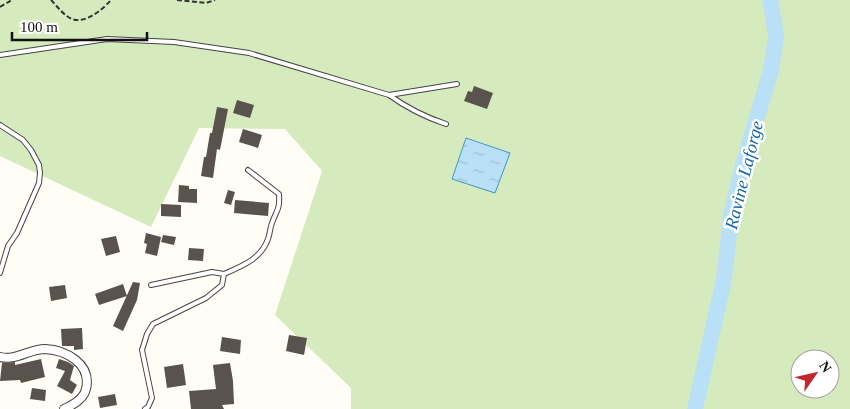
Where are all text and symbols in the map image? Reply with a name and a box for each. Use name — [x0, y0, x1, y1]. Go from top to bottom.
scale bar — [12, 10, 148, 42]
text: 100 m — [20, 19, 58, 35]
water label: Ravine Laforge — [721, 119, 767, 232]
north arrow — [790, 349, 840, 399]
text: N — [816, 359, 834, 375]

